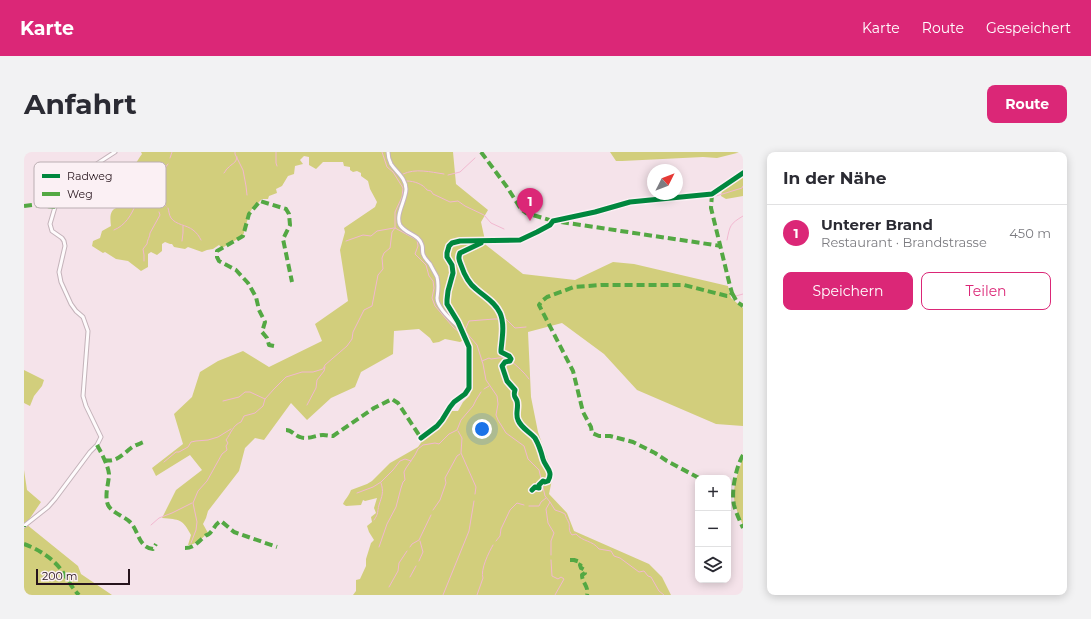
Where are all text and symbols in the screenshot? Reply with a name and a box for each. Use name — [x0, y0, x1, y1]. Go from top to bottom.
text: Karte — [20, 17, 74, 40]
text: Karte — [862, 19, 900, 37]
text: Route — [922, 19, 964, 37]
text: Gespeichert — [986, 19, 1071, 37]
button: Route — [987, 85, 1067, 123]
text: Anfahrt — [24, 87, 137, 121]
legend — [34, 162, 166, 208]
north arrow — [647, 164, 683, 200]
text: In der Nähe — [783, 168, 887, 188]
text: Radweg — [67, 169, 113, 183]
text: Weg — [67, 187, 93, 201]
pin: 1 — [517, 188, 543, 221]
text: Unterer Brand — [821, 215, 933, 234]
text: 1 — [793, 225, 799, 241]
text: 450 m — [1009, 225, 1051, 241]
text: Restaurant · Brandstrasse — [821, 234, 987, 250]
button: Speichern — [783, 272, 913, 310]
button: Teilen — [921, 272, 1051, 310]
your location — [472, 419, 492, 439]
map controls — [695, 475, 731, 583]
button: + — [695, 475, 731, 511]
button: − — [695, 511, 731, 547]
button: layers — [695, 547, 731, 583]
scale bar — [36, 567, 130, 586]
text: 200 m — [42, 569, 77, 583]

